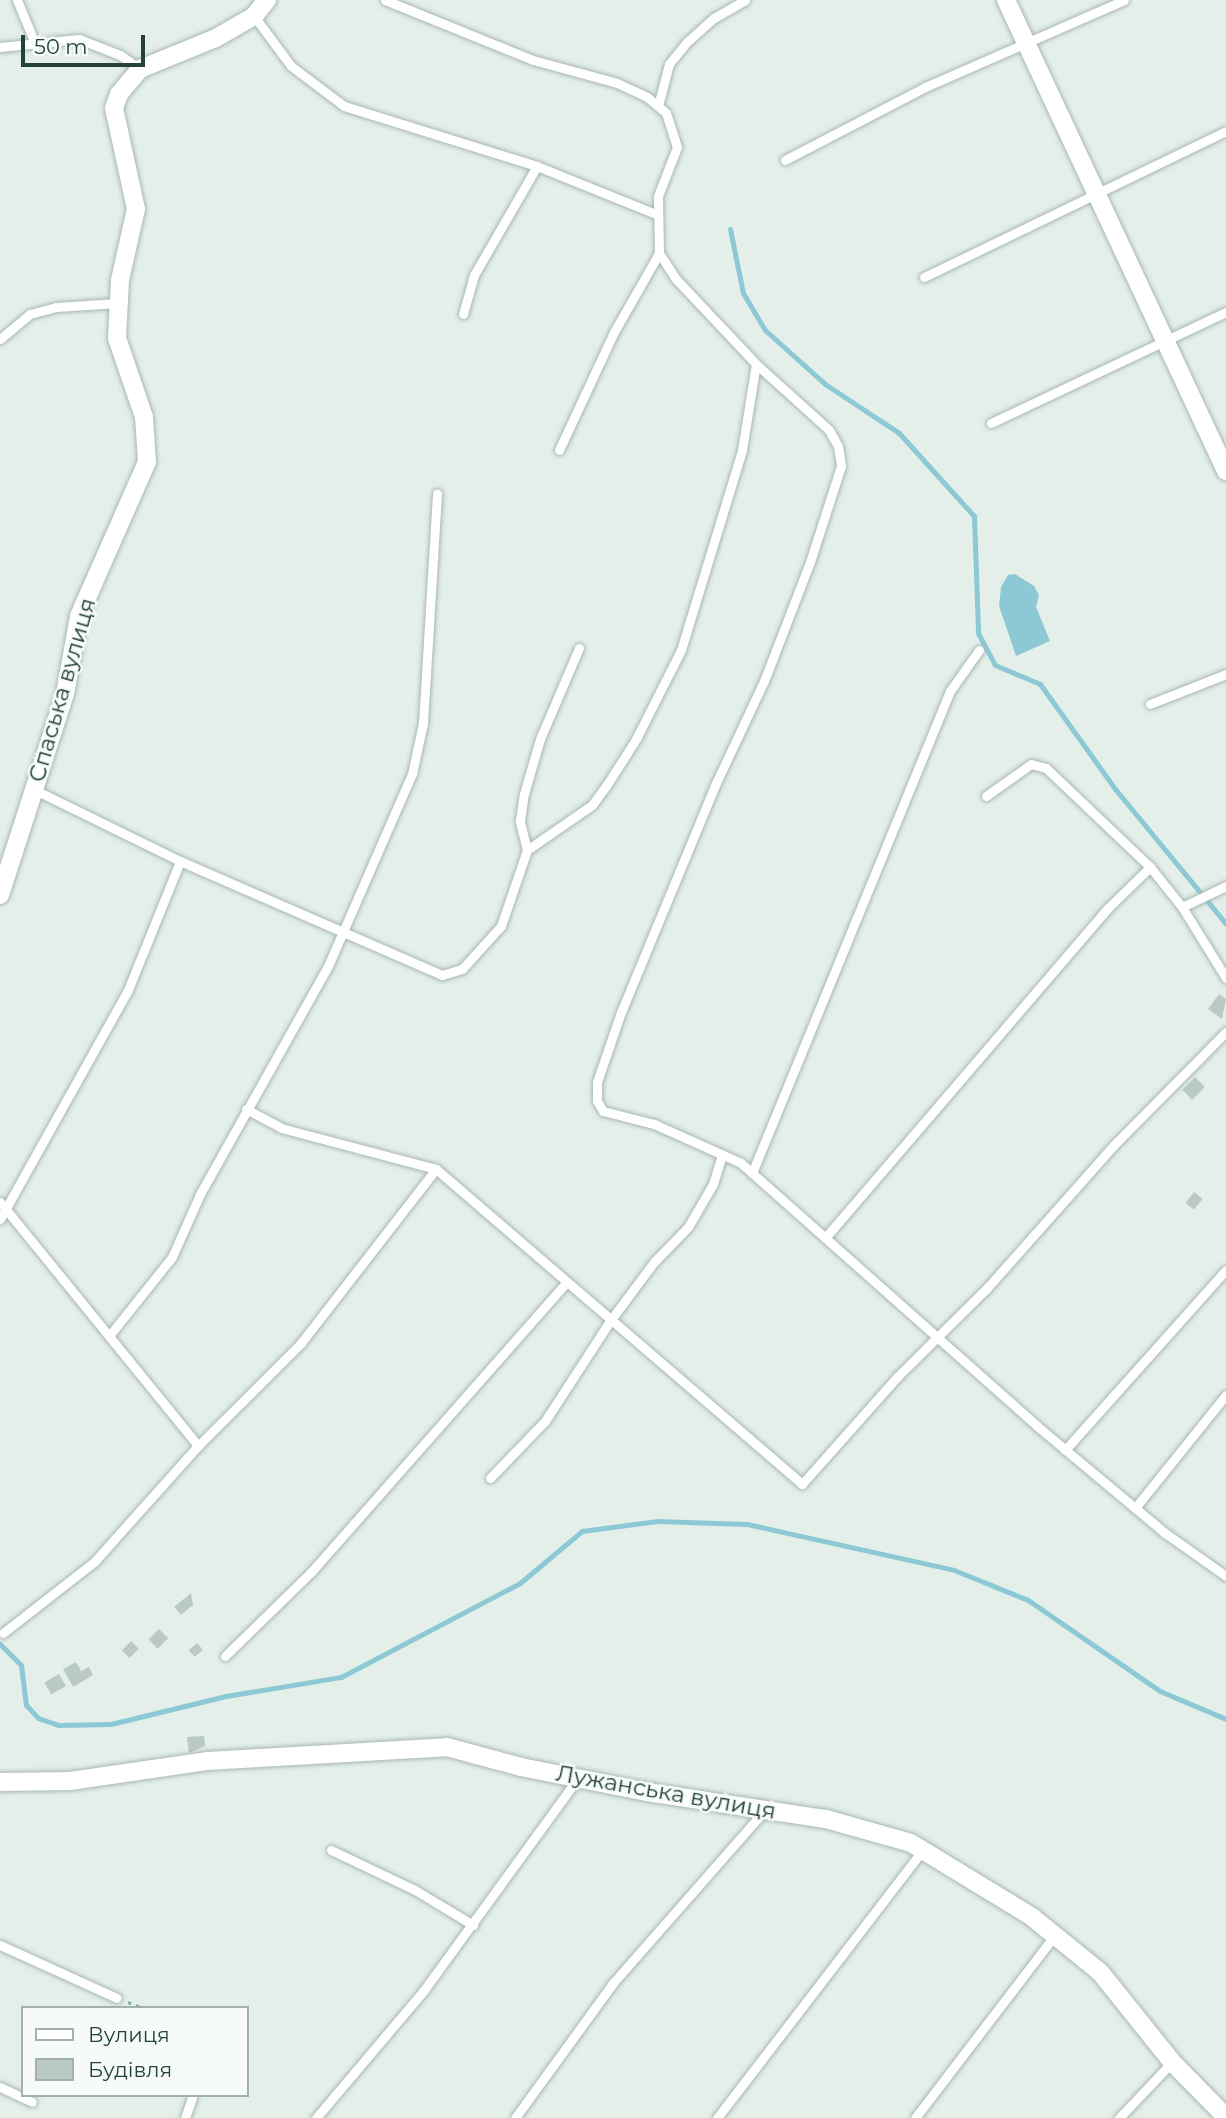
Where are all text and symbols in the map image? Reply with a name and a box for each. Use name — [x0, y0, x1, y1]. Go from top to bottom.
scale bar — [24, 21, 149, 65]
text: 50 m — [34, 34, 88, 59]
street label: Спаська вулиця — [23, 595, 101, 785]
street label: Лужанська вулиця — [554, 1759, 778, 1825]
legend — [21, 2006, 248, 2097]
text: Вулиця — [88, 2022, 170, 2047]
text: Будівля — [88, 2057, 172, 2082]

